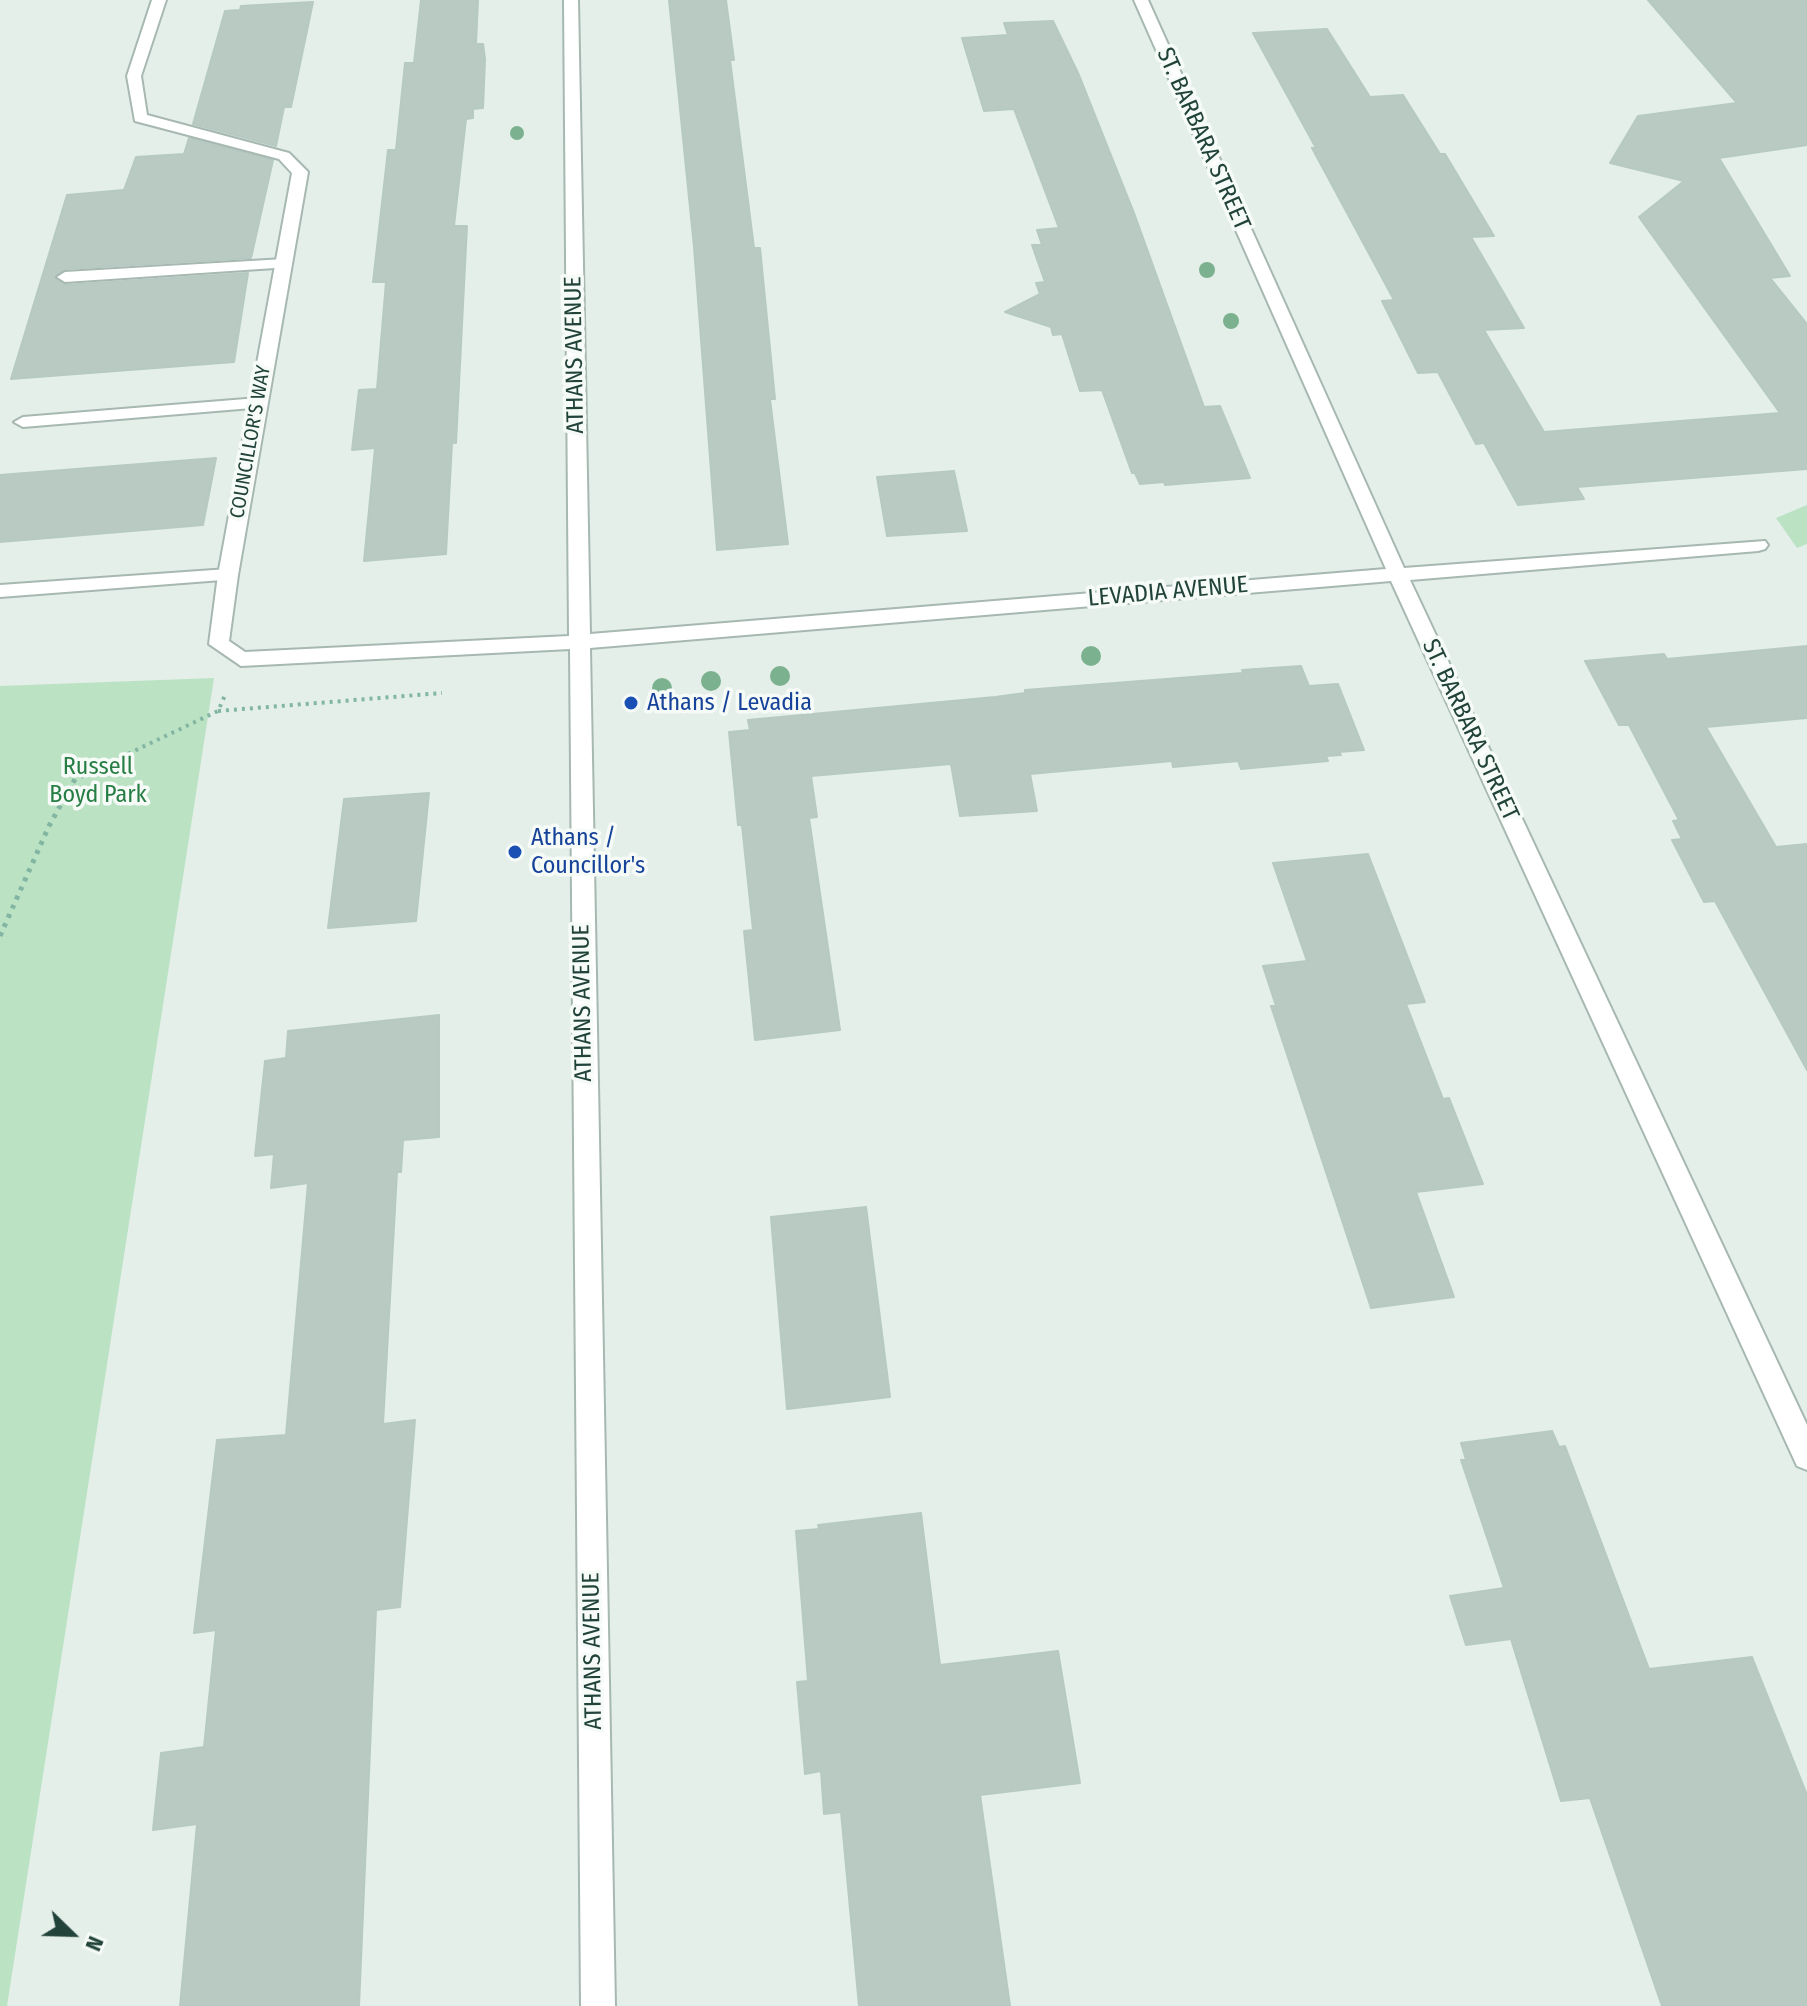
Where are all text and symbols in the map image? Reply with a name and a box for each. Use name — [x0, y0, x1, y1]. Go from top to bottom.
street label: ST. BARBARA STREET — [1150, 43, 1256, 235]
street label: ATHANS AVENUE — [559, 276, 591, 434]
street label: COUNCILLOR'S WAY — [226, 364, 276, 520]
street label: LEVADIA AVENUE — [1087, 571, 1249, 613]
street label: ST. BARBARA STREET — [1415, 635, 1525, 825]
place label: Athans / Levadia — [647, 689, 812, 717]
marker: Athans / Levadia — [622, 694, 640, 712]
park label: Russell Boyd Park — [49, 753, 147, 809]
place label: Athans / Councillor's — [531, 824, 645, 880]
marker: Athans / Councillor's — [506, 843, 524, 861]
street label: ATHANS AVENUE — [567, 924, 599, 1082]
street label: ATHANS AVENUE — [577, 1572, 609, 1730]
north arrow — [32, 1894, 112, 1974]
text: N — [80, 1932, 110, 1955]

